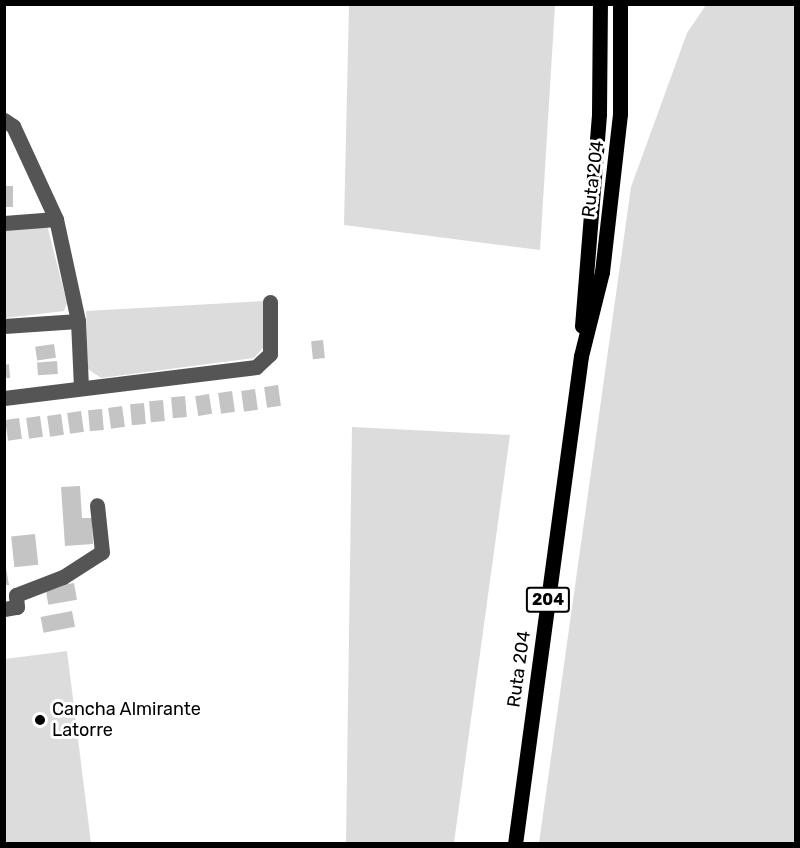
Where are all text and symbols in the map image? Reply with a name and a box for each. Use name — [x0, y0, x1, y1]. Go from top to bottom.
street label: Ruta 204 — [578, 139, 608, 219]
road number: 204 — [526, 587, 570, 613]
street label: Ruta 204 — [503, 629, 535, 709]
place label: Cancha Almirante Latorre — [52, 699, 201, 742]
marker: Cancha Almirante Latorre — [33, 713, 47, 727]

